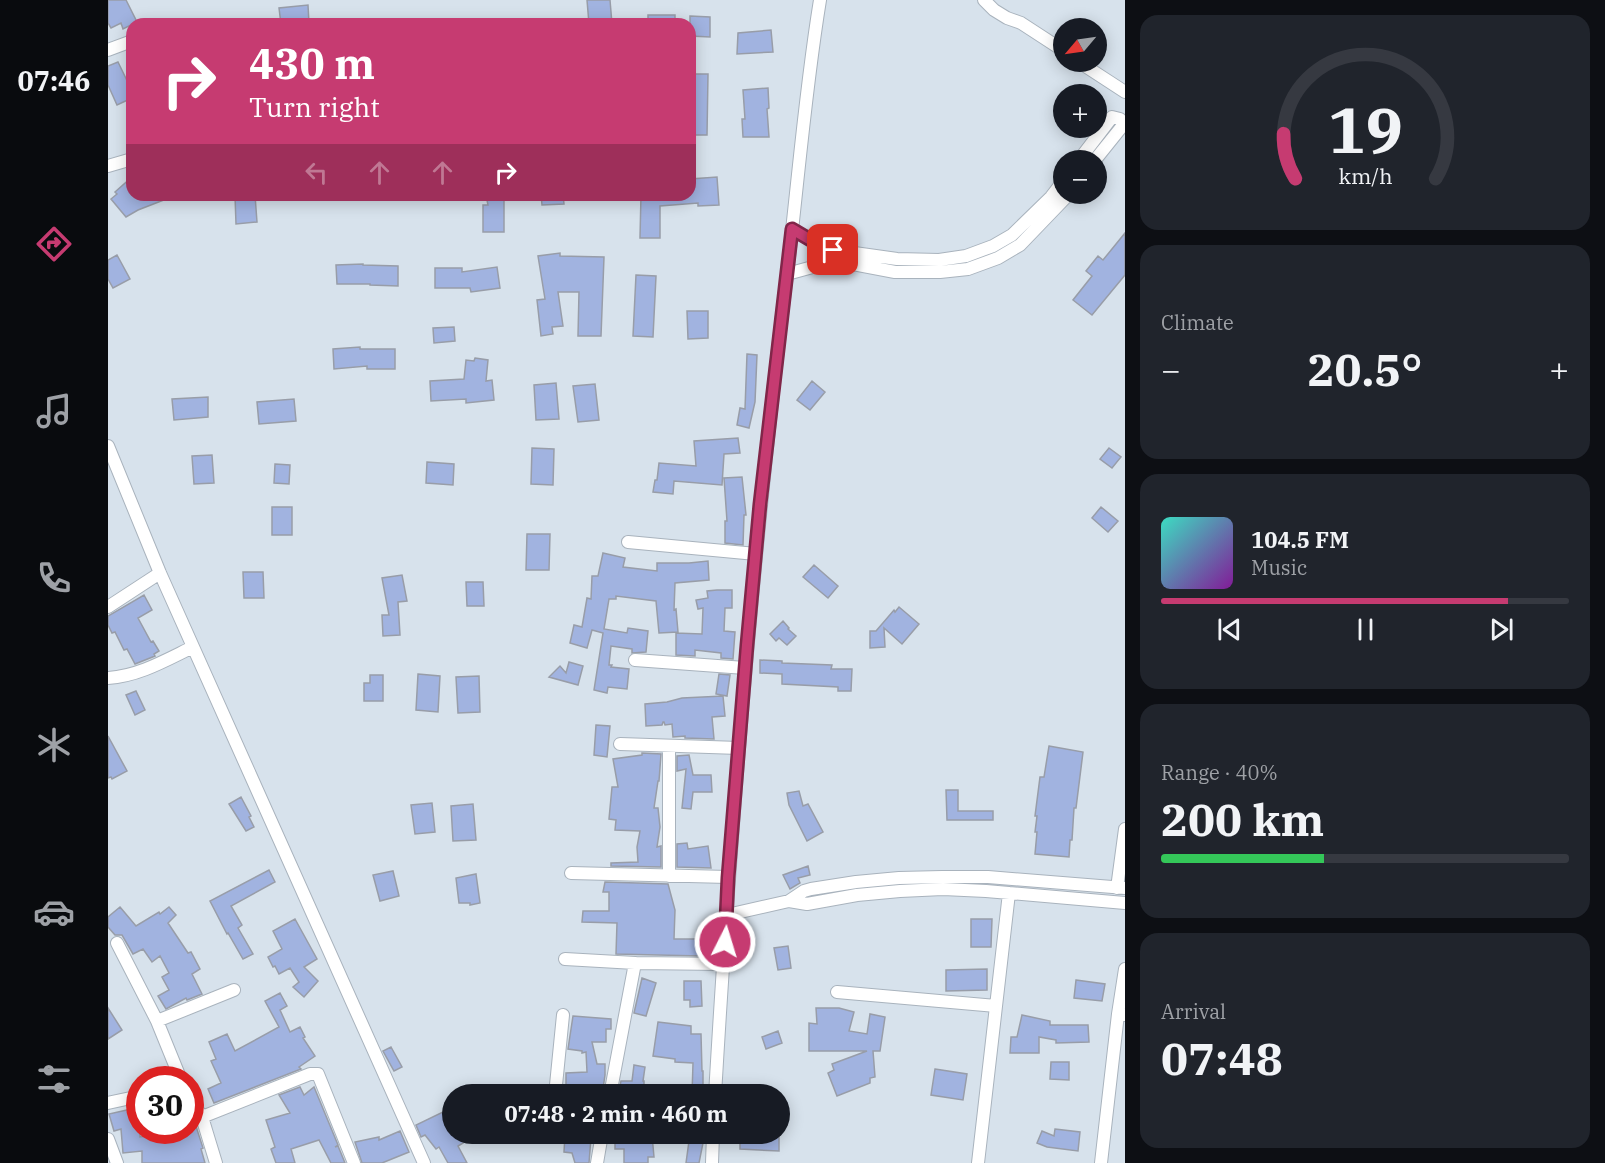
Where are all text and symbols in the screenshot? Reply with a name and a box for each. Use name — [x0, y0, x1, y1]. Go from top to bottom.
north arrow — [1053, 18, 1107, 72]
map controls — [1053, 18, 1107, 204]
text: 430 m — [249, 36, 375, 91]
icon: right — [150, 42, 228, 120]
text: 07:46 — [18, 63, 90, 98]
button: + — [1053, 84, 1107, 138]
text: Turn right — [249, 89, 380, 124]
text: 19 — [1328, 89, 1402, 170]
button: − — [1053, 150, 1107, 204]
icon: left — [300, 156, 333, 189]
icon: ahead — [363, 156, 396, 189]
icon: ahead — [426, 156, 459, 189]
icon: right — [489, 156, 522, 189]
text: km/h — [1338, 163, 1392, 191]
icon: directions — [33, 223, 75, 265]
pin — [807, 224, 858, 275]
icon: arrive — [816, 233, 849, 266]
text: Climate — [1161, 309, 1234, 336]
text: 20.5° — [1308, 340, 1422, 398]
text: − — [1161, 348, 1181, 391]
text: + — [1549, 348, 1569, 391]
icon: music — [33, 390, 75, 432]
text: 104.5 FM — [1251, 525, 1349, 554]
text: Music — [1251, 554, 1307, 581]
icon: phone — [33, 557, 75, 599]
icon: previous — [1213, 613, 1246, 646]
icon: pause — [1349, 613, 1382, 646]
icon: next — [1485, 613, 1518, 646]
icon: climate — [33, 724, 75, 766]
text: Range · 40% — [1161, 759, 1278, 786]
text: 200 km — [1161, 790, 1324, 848]
icon: car — [33, 891, 75, 933]
position arrow — [693, 910, 757, 974]
text: Arrival — [1161, 998, 1226, 1025]
text: 07:48 — [1161, 1029, 1283, 1087]
icon: filters — [33, 1058, 75, 1100]
speed limit sign: 30 — [126, 1066, 204, 1144]
text: 07:48 · 2 min · 460 m — [504, 1099, 728, 1128]

